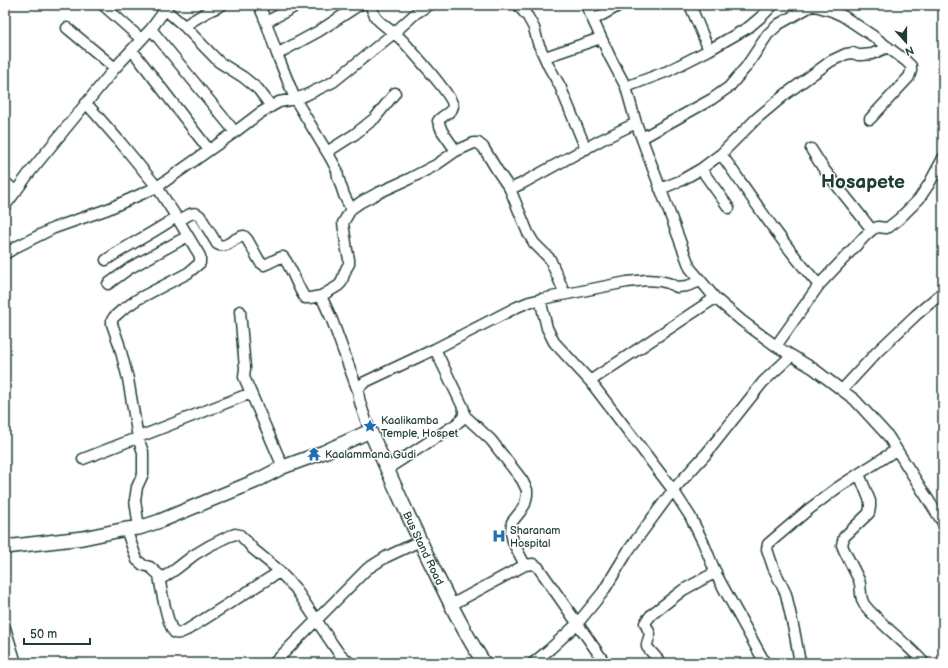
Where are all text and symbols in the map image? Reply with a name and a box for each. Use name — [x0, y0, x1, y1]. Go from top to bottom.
north arrow — [886, 22, 926, 62]
text: N — [903, 43, 916, 58]
district label: Hosapete — [821, 171, 905, 194]
place label: Kaalikamba Temple, Hospet — [381, 414, 459, 440]
place icon: Kaalikamba Temple, Hospet — [362, 418, 378, 434]
temple icon: Kaalammana Gudi — [306, 446, 322, 462]
place label: Kaalammana Gudi — [325, 448, 416, 461]
street label: Bus Stand Road — [401, 509, 447, 587]
place label: Sharanam Hospital — [510, 524, 560, 550]
hospital icon: Sharanam Hospital — [491, 528, 507, 544]
scale bar — [24, 620, 90, 646]
text: 50 m — [30, 627, 57, 642]

